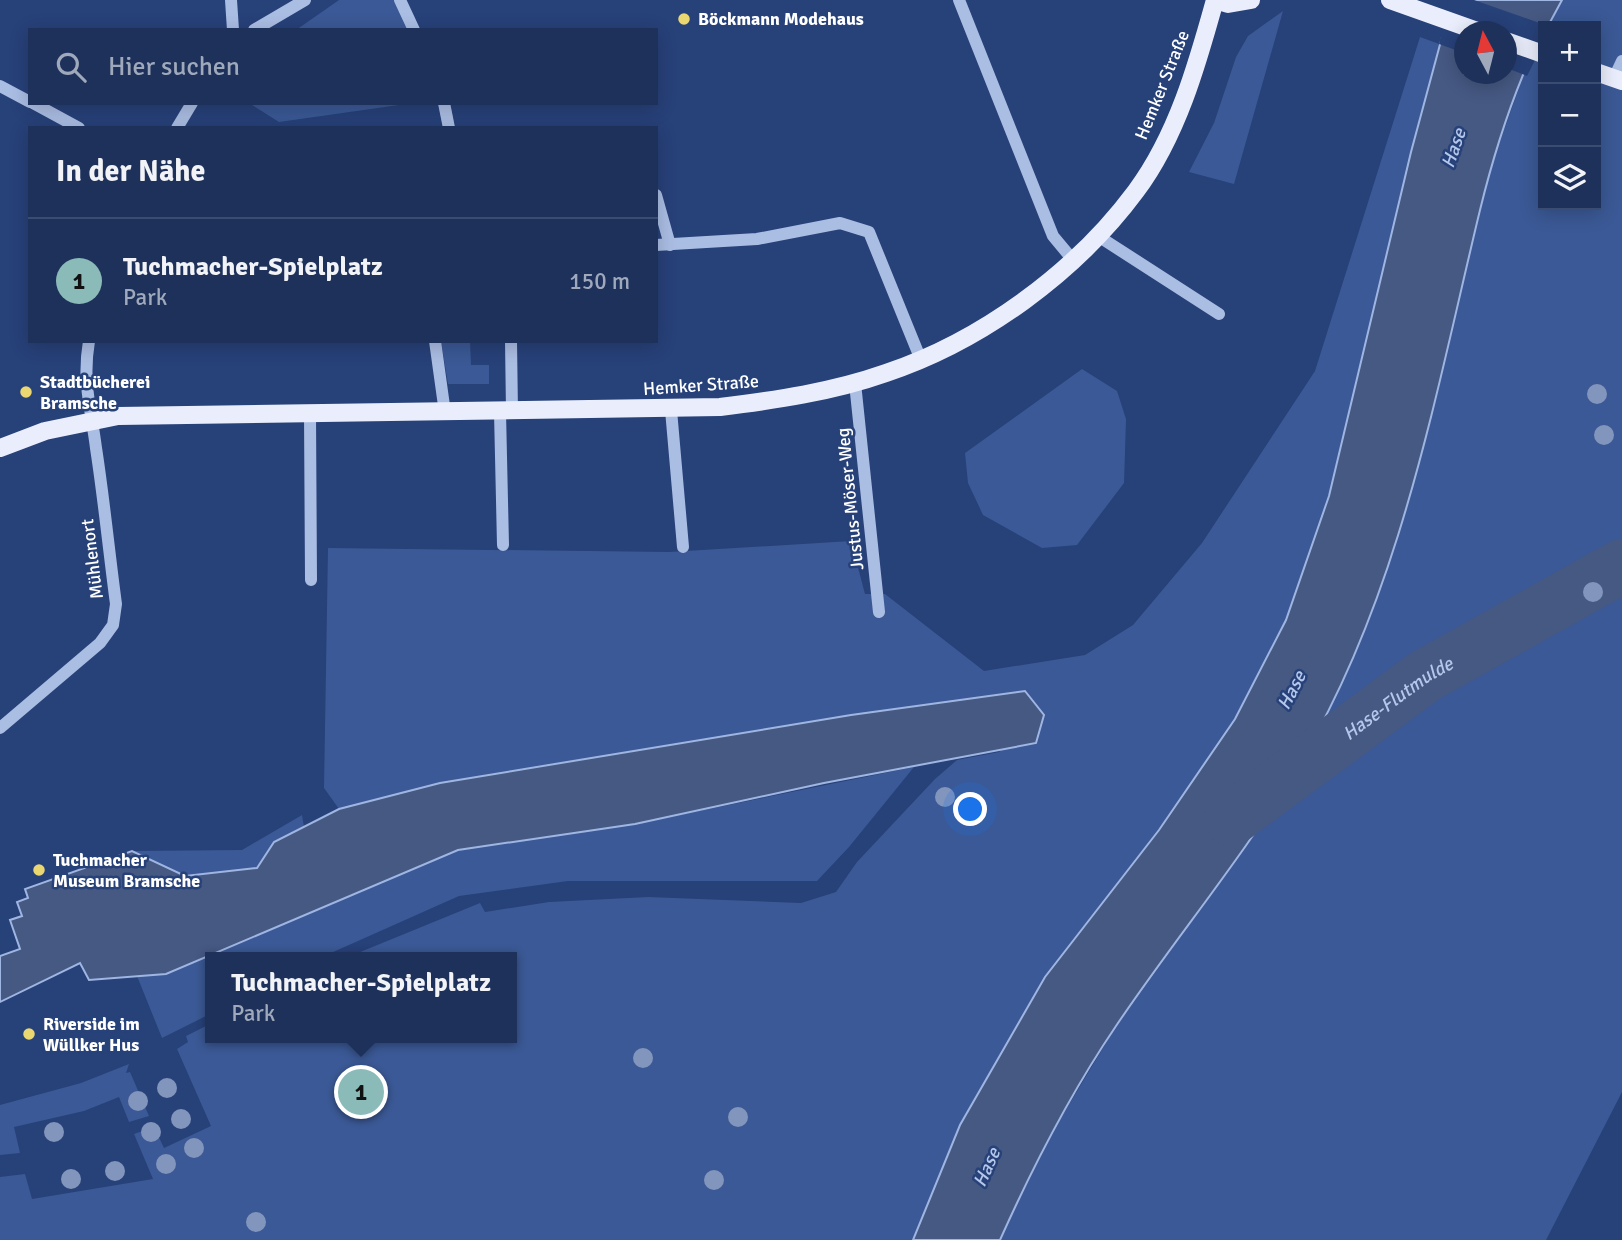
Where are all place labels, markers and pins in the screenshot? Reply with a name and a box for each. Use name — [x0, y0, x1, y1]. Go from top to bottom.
place label: Böckmann Modehaus — [698, 8, 864, 30]
marker: Böckmann Modehaus — [676, 11, 692, 27]
place label: Stadtbücherei Bramsche — [40, 371, 150, 414]
marker: Stadtbücherei Bramsche — [18, 384, 34, 400]
place label: Tuchmacher Museum Bramsche — [53, 849, 200, 892]
marker: Tuchmacher Museum Bramsche — [31, 862, 47, 878]
place label: Riverside im Wüllker Hus — [43, 1013, 140, 1056]
marker: Riverside im Wüllker Hus — [21, 1026, 37, 1042]
pin: 1 — [338, 1066, 384, 1118]

